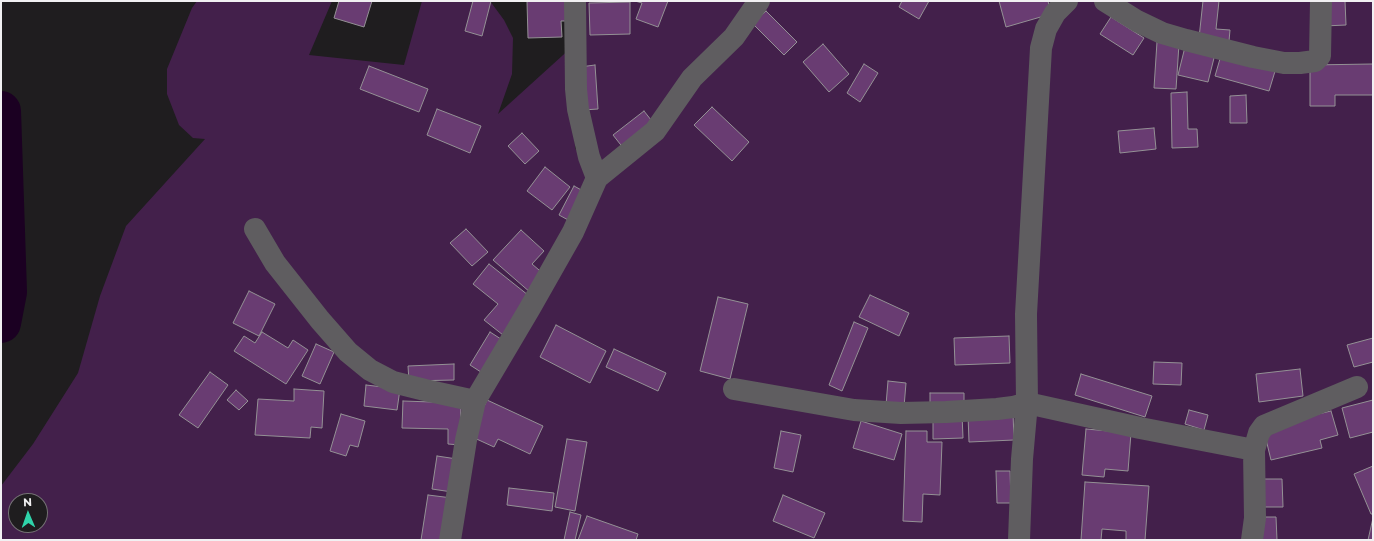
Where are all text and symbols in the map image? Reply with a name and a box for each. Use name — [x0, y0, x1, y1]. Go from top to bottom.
north arrow — [8, 493, 48, 533]
text: N — [23, 495, 32, 509]

